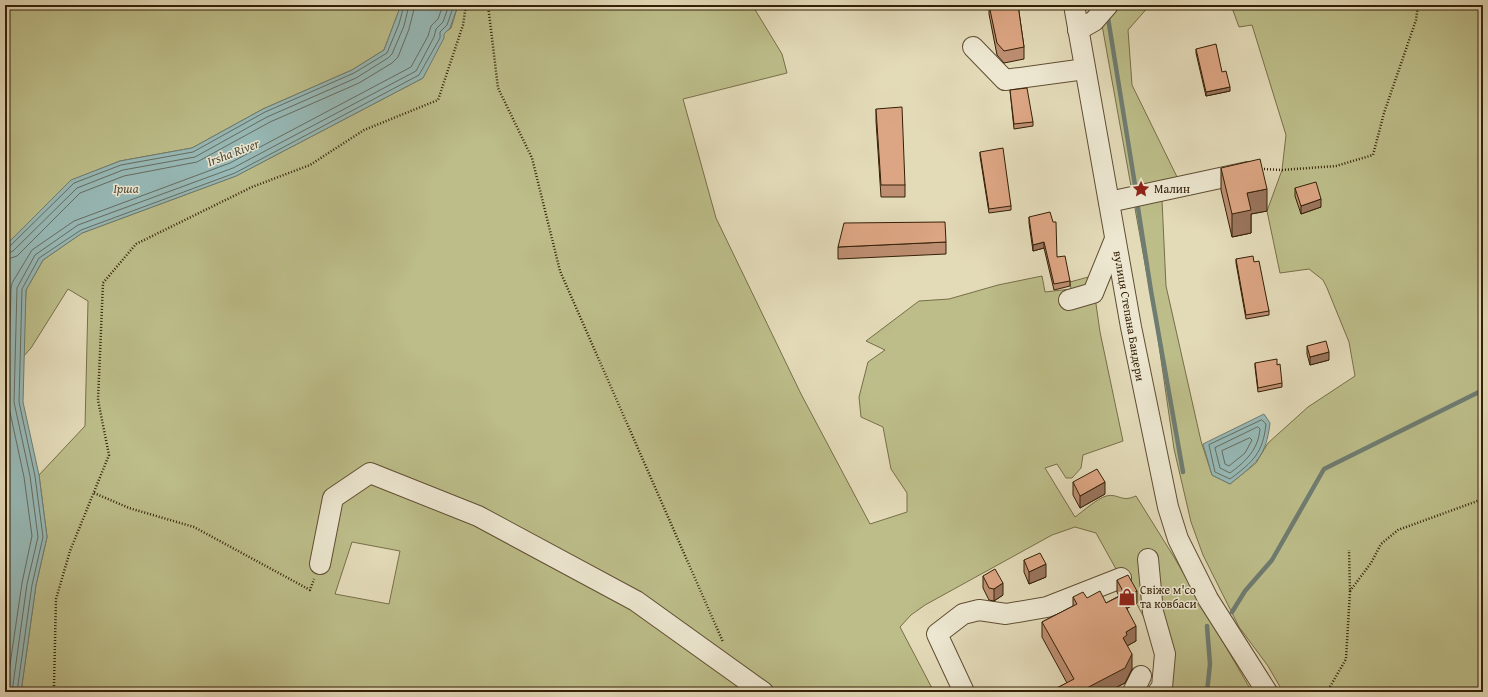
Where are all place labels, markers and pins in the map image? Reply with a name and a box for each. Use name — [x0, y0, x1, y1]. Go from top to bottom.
place icon: Малин — [1131, 179, 1151, 199]
place label: Малин — [1154, 180, 1190, 197]
place label: Свіже м'со та ковбаси — [1140, 581, 1197, 612]
shop icon: Свіже м'со та ковбаси — [1117, 587, 1137, 607]

